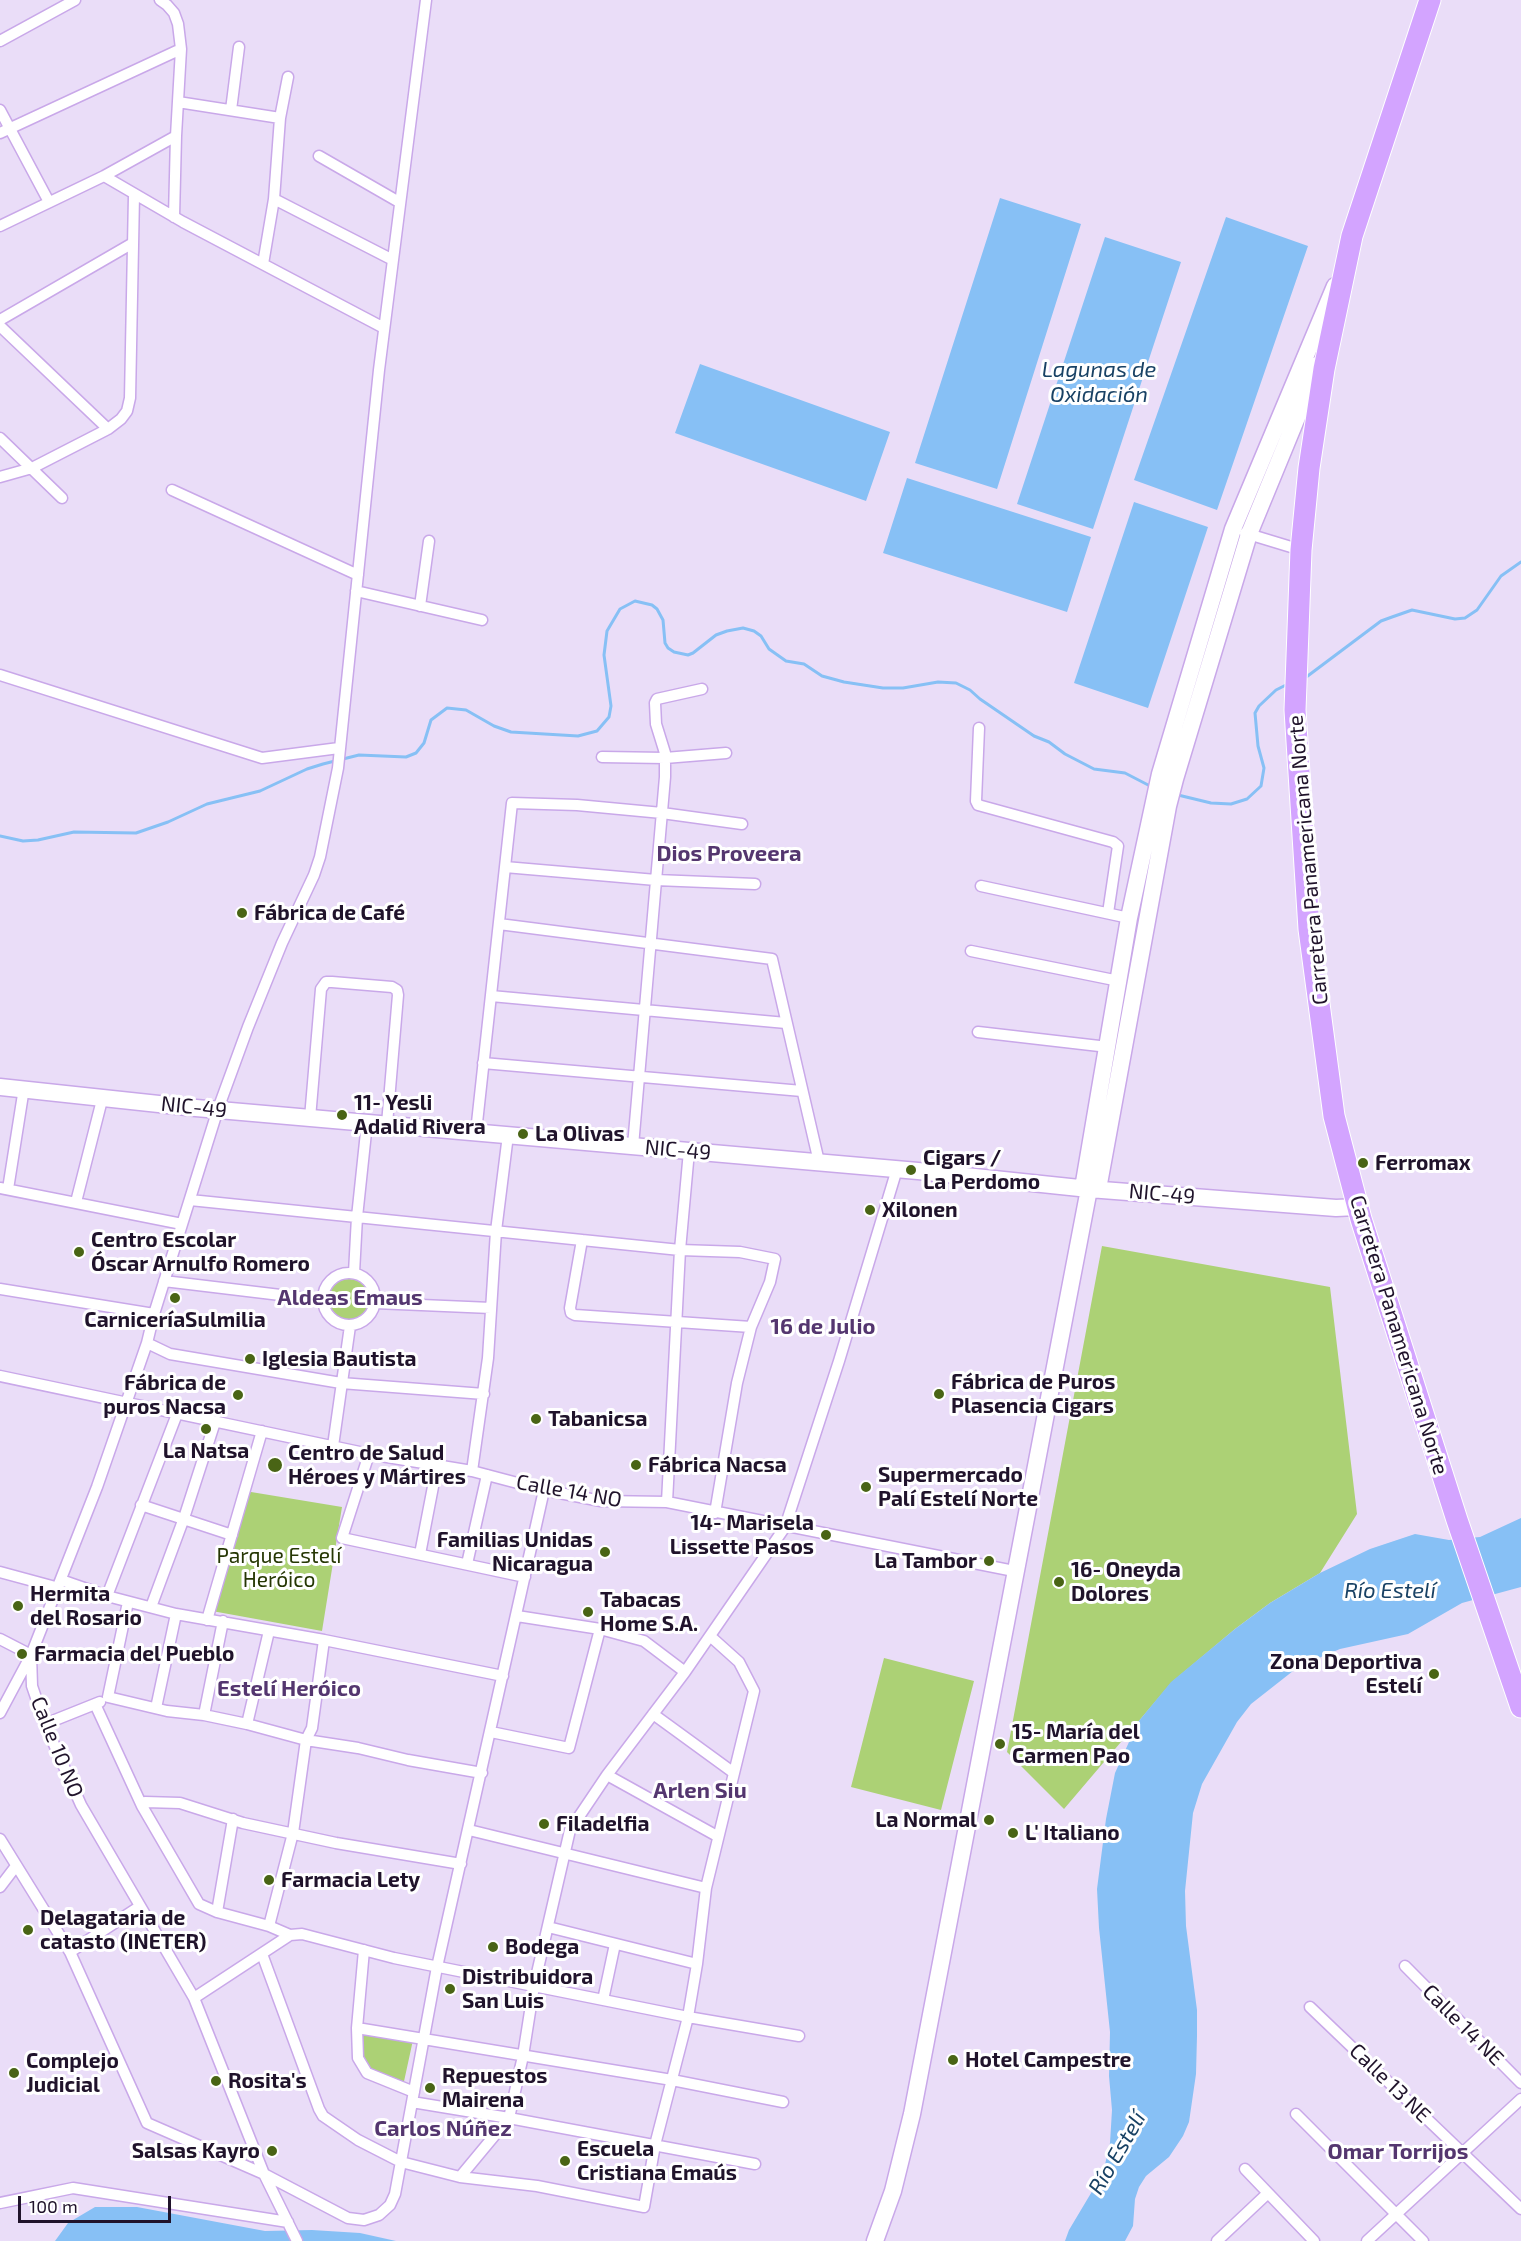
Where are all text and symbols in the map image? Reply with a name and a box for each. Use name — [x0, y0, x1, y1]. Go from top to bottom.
water label: Lagunas de Oxidación — [1042, 357, 1156, 408]
street label: Carretera Panamericana Norte — [1283, 714, 1333, 1006]
district label: Dios Proveera — [656, 841, 802, 867]
place label: Fábrica de Café — [254, 900, 405, 926]
marker: Fábrica de Café — [235, 906, 249, 920]
place label: 11- Yesli Adalid Rivera — [354, 1090, 486, 1140]
street label: NIC-49 — [160, 1091, 228, 1123]
marker: 11- Yesli Adalid Rivera — [335, 1108, 349, 1122]
place label: La Olivas — [535, 1121, 625, 1147]
marker: La Olivas — [516, 1127, 530, 1141]
street label: NIC-49 — [644, 1135, 712, 1165]
place label: Cigars / La Perdomo — [923, 1145, 1040, 1195]
place label: Ferromax — [1375, 1150, 1471, 1176]
marker: Ferromax — [1356, 1156, 1370, 1170]
marker: Cigars / La Perdomo — [904, 1163, 918, 1177]
street label: NIC-49 — [1128, 1179, 1196, 1209]
street label: Carretera Panamericana Norte — [1344, 1192, 1454, 1478]
place label: Xilonen — [882, 1197, 958, 1223]
marker: Xilonen — [863, 1203, 877, 1217]
place label: Centro Escolar Óscar Arnulfo Romero — [91, 1227, 310, 1277]
marker: Centro Escolar Óscar Arnulfo Romero — [72, 1245, 86, 1259]
district label: Aldeas Emaus — [277, 1285, 423, 1311]
marker: CarniceríaSulmilia — [168, 1291, 182, 1305]
place label: CarniceríaSulmilia — [84, 1307, 266, 1333]
district label: 16 de Julio — [770, 1314, 876, 1340]
place label: Iglesia Bautista — [262, 1346, 417, 1372]
marker: Iglesia Bautista — [243, 1352, 257, 1366]
place label: Fábrica de Puros Plasencia Cigars — [951, 1369, 1115, 1419]
place label: Fábrica de puros Nacsa — [103, 1370, 226, 1420]
marker: Fábrica de Puros Plasencia Cigars — [932, 1387, 946, 1401]
marker: Fábrica de puros Nacsa — [231, 1388, 245, 1402]
place label: Tabanicsa — [548, 1406, 647, 1432]
marker: Tabanicsa — [529, 1412, 543, 1426]
marker: La Natsa — [199, 1422, 213, 1436]
place label: La Natsa — [163, 1438, 249, 1464]
place label: Centro de Salud Héroes y Mártires — [288, 1440, 466, 1490]
place label: Fábrica Nacsa — [648, 1452, 787, 1478]
marker: Centro de Salud Héroes y Mártires — [266, 1456, 284, 1474]
marker: Fábrica Nacsa — [629, 1458, 643, 1472]
place label: Supermercado Palí Estelí Norte — [878, 1462, 1038, 1512]
street label: Calle 14 NO — [514, 1469, 624, 1513]
marker: Supermercado Palí Estelí Norte — [859, 1480, 873, 1494]
place label: 14- Marisela Lissette Pasos — [670, 1510, 814, 1560]
place label: Familias Unidas Nicaragua — [437, 1527, 593, 1577]
marker: 14- Marisela Lissette Pasos — [819, 1528, 833, 1542]
park label: Parque Estelí Heróico — [216, 1543, 342, 1593]
marker: Familias Unidas Nicaragua — [598, 1545, 612, 1559]
place label: La Tambor — [874, 1548, 977, 1574]
marker: La Tambor — [982, 1554, 996, 1568]
place label: 16- Oneyda Dolores — [1071, 1557, 1181, 1607]
marker: 16- Oneyda Dolores — [1052, 1575, 1066, 1589]
water label: Río Estelí — [1344, 1578, 1436, 1604]
place label: Hermita del Rosario — [30, 1581, 142, 1631]
place label: Tabacas Home S.A. — [600, 1587, 698, 1637]
marker: Hermita del Rosario — [11, 1599, 25, 1613]
marker: Tabacas Home S.A. — [581, 1605, 595, 1619]
place label: Farmacia del Pueblo — [34, 1641, 234, 1667]
marker: Farmacia del Pueblo — [15, 1647, 29, 1661]
place label: Zona Deportiva Estelí — [1270, 1649, 1422, 1699]
marker: Zona Deportiva Estelí — [1427, 1667, 1441, 1681]
district label: Estelí Heróico — [217, 1676, 361, 1702]
street label: Calle 10 NO — [25, 1693, 89, 1801]
place label: 15- María del Carmen Pao — [1012, 1719, 1140, 1769]
marker: 15- María del Carmen Pao — [993, 1737, 1007, 1751]
district label: Arlen Siu — [653, 1778, 747, 1804]
place label: La Normal — [875, 1807, 977, 1833]
place label: Filadelfia — [556, 1811, 649, 1837]
marker: La Normal — [982, 1813, 996, 1827]
marker: Filadelfia — [537, 1817, 551, 1831]
place label: L' Italiano — [1025, 1820, 1120, 1846]
marker: L' Italiano — [1006, 1826, 1020, 1840]
place label: Farmacia Lety — [281, 1867, 420, 1893]
marker: Farmacia Lety — [262, 1873, 276, 1887]
place label: Delagataria de catasto (INETER) — [40, 1905, 206, 1955]
marker: Delagataria de catasto (INETER) — [21, 1923, 35, 1937]
place label: Bodega — [505, 1934, 579, 1960]
marker: Bodega — [486, 1940, 500, 1954]
place label: Distribuidora San Luis — [462, 1964, 593, 2014]
street label: Calle 14 NE — [1417, 1979, 1509, 2071]
marker: Distribuidora San Luis — [443, 1982, 457, 1996]
street label: Calle 13 NE — [1344, 2038, 1436, 2128]
place label: Hotel Campestre — [965, 2047, 1131, 2073]
place label: Complejo Judicial — [26, 2048, 119, 2098]
marker: Hotel Campestre — [946, 2053, 960, 2067]
place label: Repuestos Mairena — [442, 2063, 548, 2113]
marker: Complejo Judicial — [7, 2066, 21, 2080]
place label: Rosita's — [228, 2068, 307, 2094]
marker: Rosita's — [209, 2074, 223, 2088]
marker: Repuestos Mairena — [423, 2081, 437, 2095]
water label: Río Estelí — [1083, 2107, 1151, 2199]
district label: Carlos Núñez — [374, 2116, 512, 2142]
place label: Escuela Cristiana Emaús — [577, 2136, 737, 2186]
place label: Salsas Kayro — [132, 2138, 260, 2164]
district label: Omar Torrijos — [1328, 2139, 1468, 2165]
marker: Salsas Kayro — [265, 2144, 279, 2158]
marker: Escuela Cristiana Emaús — [558, 2154, 572, 2168]
scale bar — [21, 2184, 174, 2222]
text: 100 m — [29, 2195, 78, 2217]

